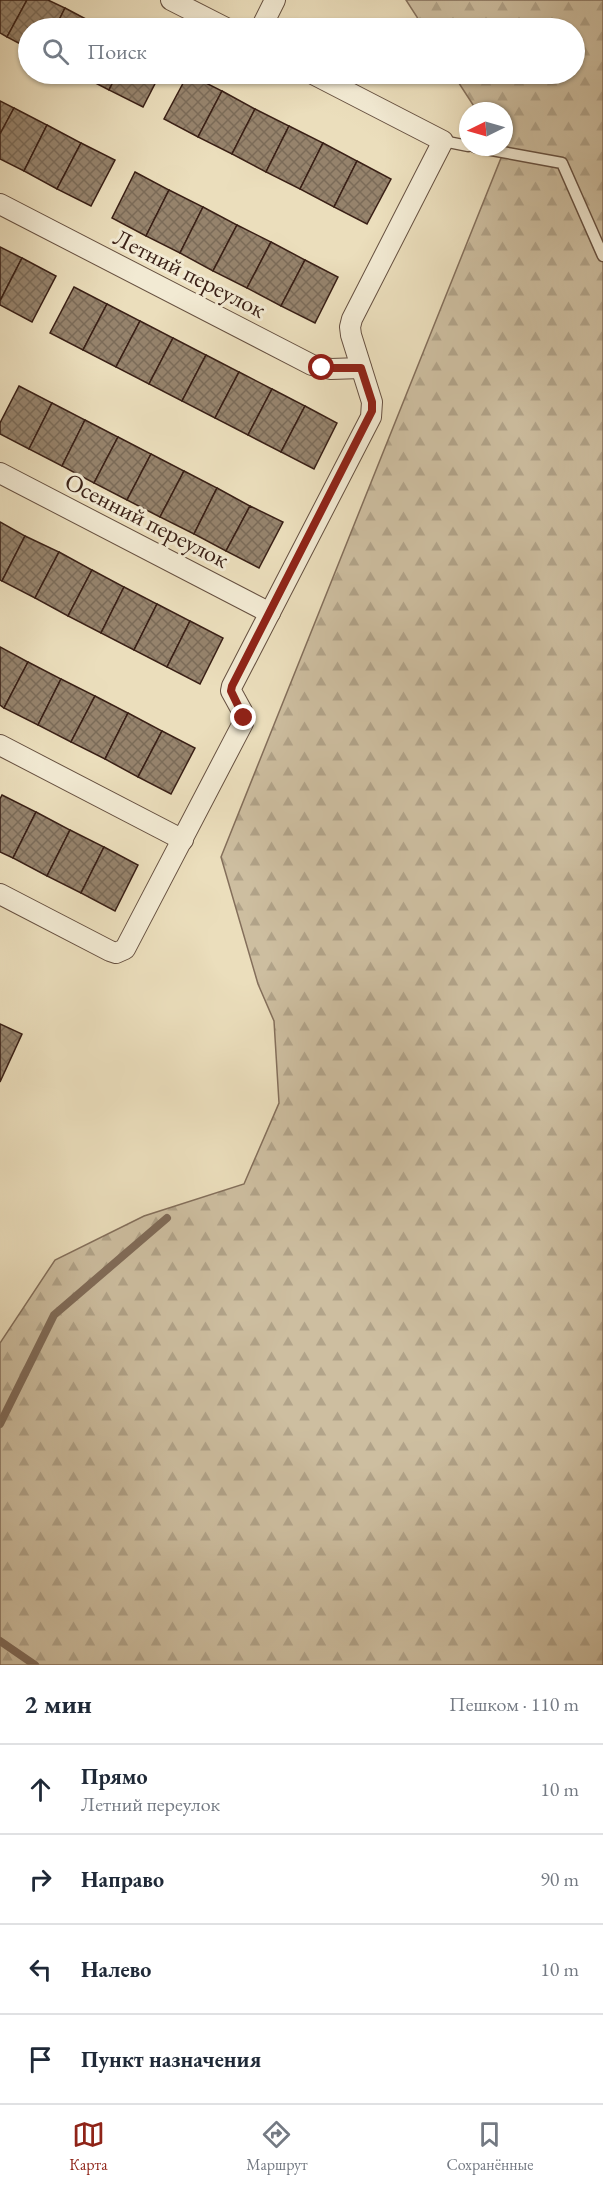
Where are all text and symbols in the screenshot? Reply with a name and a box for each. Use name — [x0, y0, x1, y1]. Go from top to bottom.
search box — [18, 18, 585, 84]
icon: search — [39, 35, 72, 68]
text: Поиск — [87, 37, 147, 66]
north arrow — [459, 102, 513, 156]
street label: Летний переулок — [109, 221, 272, 325]
route start — [308, 354, 334, 380]
street label: Осенний переулок — [60, 465, 235, 575]
route end — [230, 704, 256, 730]
text: 2 мин — [24, 1687, 92, 1721]
text: Пешком · 110 m — [449, 1691, 579, 1717]
text: Прямо — [81, 1762, 148, 1791]
icon: ahead — [24, 1773, 57, 1806]
text: 10 m — [540, 1776, 579, 1802]
text: Летний переулок — [81, 1791, 220, 1817]
icon: right — [24, 1863, 57, 1896]
text: Направо — [81, 1865, 164, 1894]
text: 90 m — [540, 1866, 579, 1892]
icon: left — [24, 1953, 57, 1986]
text: Налево — [81, 1955, 151, 1984]
text: 10 m — [540, 1956, 579, 1982]
icon: arrive — [24, 2043, 57, 2076]
text: Пункт назначения — [81, 2045, 261, 2074]
tab: Карта — [69, 2118, 108, 2175]
tab: Маршрут — [246, 2118, 308, 2175]
tab: Сохранённые — [446, 2118, 534, 2175]

